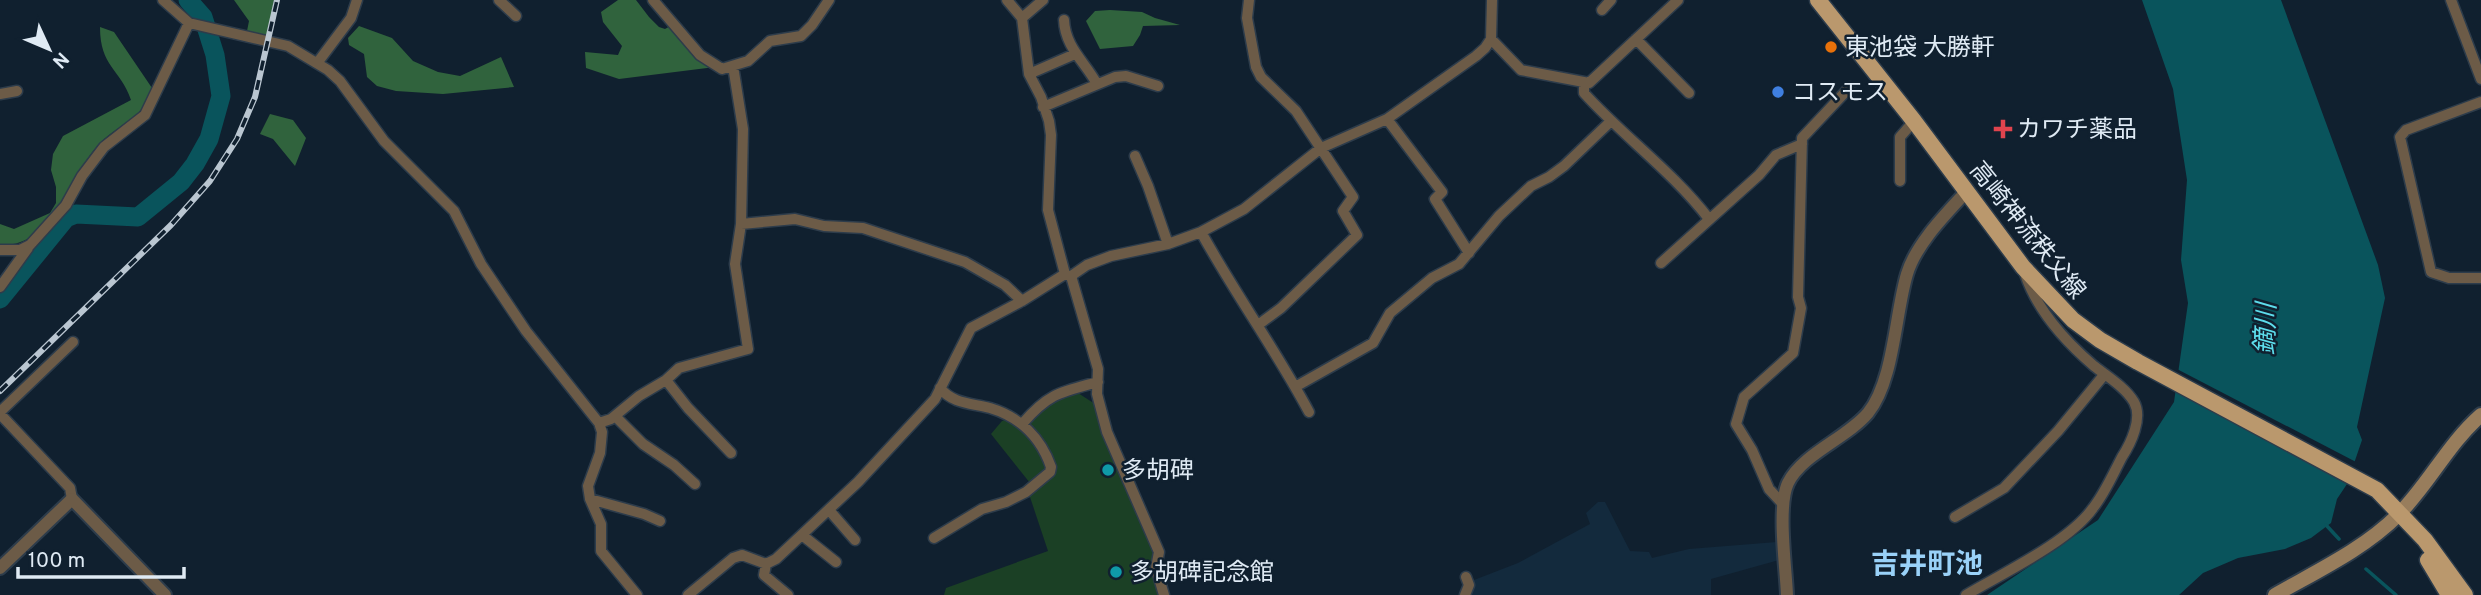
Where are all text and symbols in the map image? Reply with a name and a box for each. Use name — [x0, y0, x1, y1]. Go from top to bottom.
north arrow — [14, 14, 84, 84]
place label: 東池袋 大勝軒 — [1845, 34, 1995, 64]
marker: 東池袋 大勝軒 — [1823, 39, 1839, 55]
text: N — [46, 46, 73, 73]
place label: コスモス — [1792, 79, 1888, 109]
marker: コスモス — [1770, 84, 1786, 100]
place label: カワチ薬品 — [2017, 116, 2137, 146]
marker: カワチ薬品 — [1995, 121, 2011, 137]
street label: 高崎神流秩父線 — [1962, 157, 2091, 306]
water label: 鏑川 — [2250, 300, 2285, 356]
place label: 多胡碑 — [1122, 457, 1194, 487]
marker: 多胡碑 — [1100, 462, 1116, 478]
scale bar — [18, 536, 184, 580]
text: 100 m — [28, 548, 85, 575]
district label: 吉井町池 — [1871, 548, 1983, 584]
place label: 多胡碑記念館 — [1130, 559, 1274, 589]
marker: 多胡碑記念館 — [1108, 564, 1124, 580]

